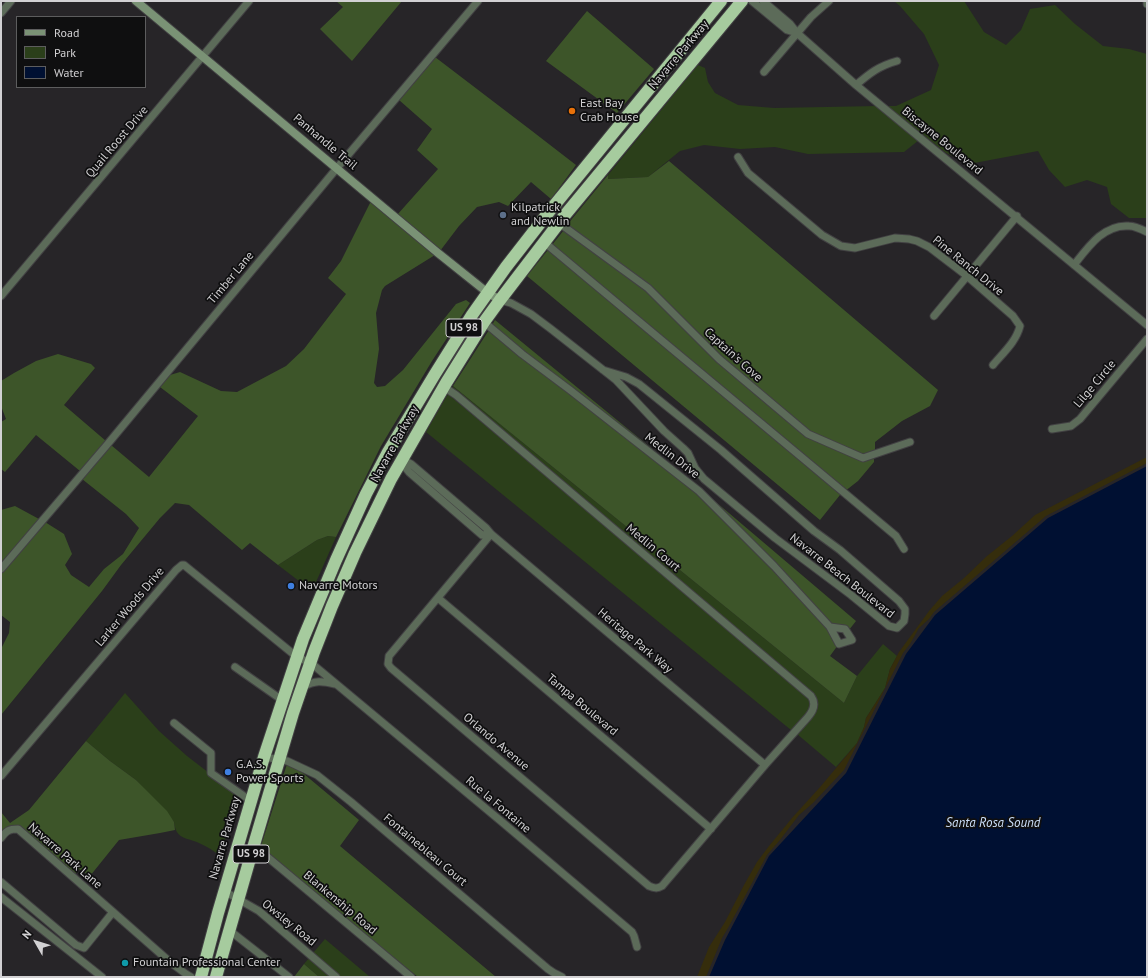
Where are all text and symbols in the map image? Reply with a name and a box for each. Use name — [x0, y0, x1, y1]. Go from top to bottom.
legend — [16, 16, 146, 88]
street label: Navarre Parkway — [646, 18, 712, 92]
text: Road — [54, 25, 79, 40]
text: Park — [54, 45, 76, 60]
text: Water — [54, 65, 84, 80]
place label: East Bay Crab House — [580, 97, 638, 125]
street label: Quail Roost Drive — [83, 103, 151, 181]
street label: Biscayne Boulevard — [899, 104, 985, 178]
marker: East Bay Crab House — [567, 106, 577, 116]
street label: Panhandle Trail — [290, 111, 360, 173]
place label: Kilpatrick and Newlin — [511, 201, 569, 229]
marker: Kilpatrick and Newlin — [498, 210, 508, 220]
street label: Pine Ranch Drive — [930, 233, 1006, 299]
street label: Timber Lane — [205, 249, 257, 307]
road number: US 98 — [446, 319, 482, 337]
street label: Captain's Cove — [701, 325, 765, 385]
street label: Lilge Circle — [1071, 357, 1119, 411]
street label: Navarre Parkway — [368, 403, 422, 485]
street label: Medlin Drive — [642, 430, 702, 482]
street label: Medlin Court — [623, 521, 683, 575]
street label: Navarre Beach Boulevard — [787, 531, 897, 621]
street label: Larker Woods Drive — [93, 564, 167, 650]
place label: Navarre Motors — [299, 579, 378, 593]
marker: Navarre Motors — [286, 581, 296, 591]
street label: Heritage Park Way — [595, 605, 675, 677]
street label: Tampa Boulevard — [544, 671, 620, 739]
street label: Orlando Avenue — [460, 710, 532, 774]
place label: G.A.S. Power Sports — [236, 758, 303, 786]
marker: G.A.S. Power Sports — [223, 767, 233, 777]
street label: Rue la Fontaine — [463, 774, 533, 836]
street label: Navarre Parkway — [206, 795, 244, 881]
street label: Fontainebleau Court — [380, 811, 470, 889]
water label: Santa Rosa Sound — [946, 815, 1040, 831]
street label: Navarre Park Lane — [25, 820, 105, 892]
road number: US 98 — [233, 845, 269, 863]
street label: Blankenship Road — [300, 868, 380, 938]
street label: Owsley Road — [259, 897, 319, 949]
north arrow — [16, 922, 56, 962]
text: N — [19, 927, 34, 942]
place label: Fountain Professional Center — [133, 956, 280, 970]
marker: Fountain Professional Center — [120, 958, 130, 968]

